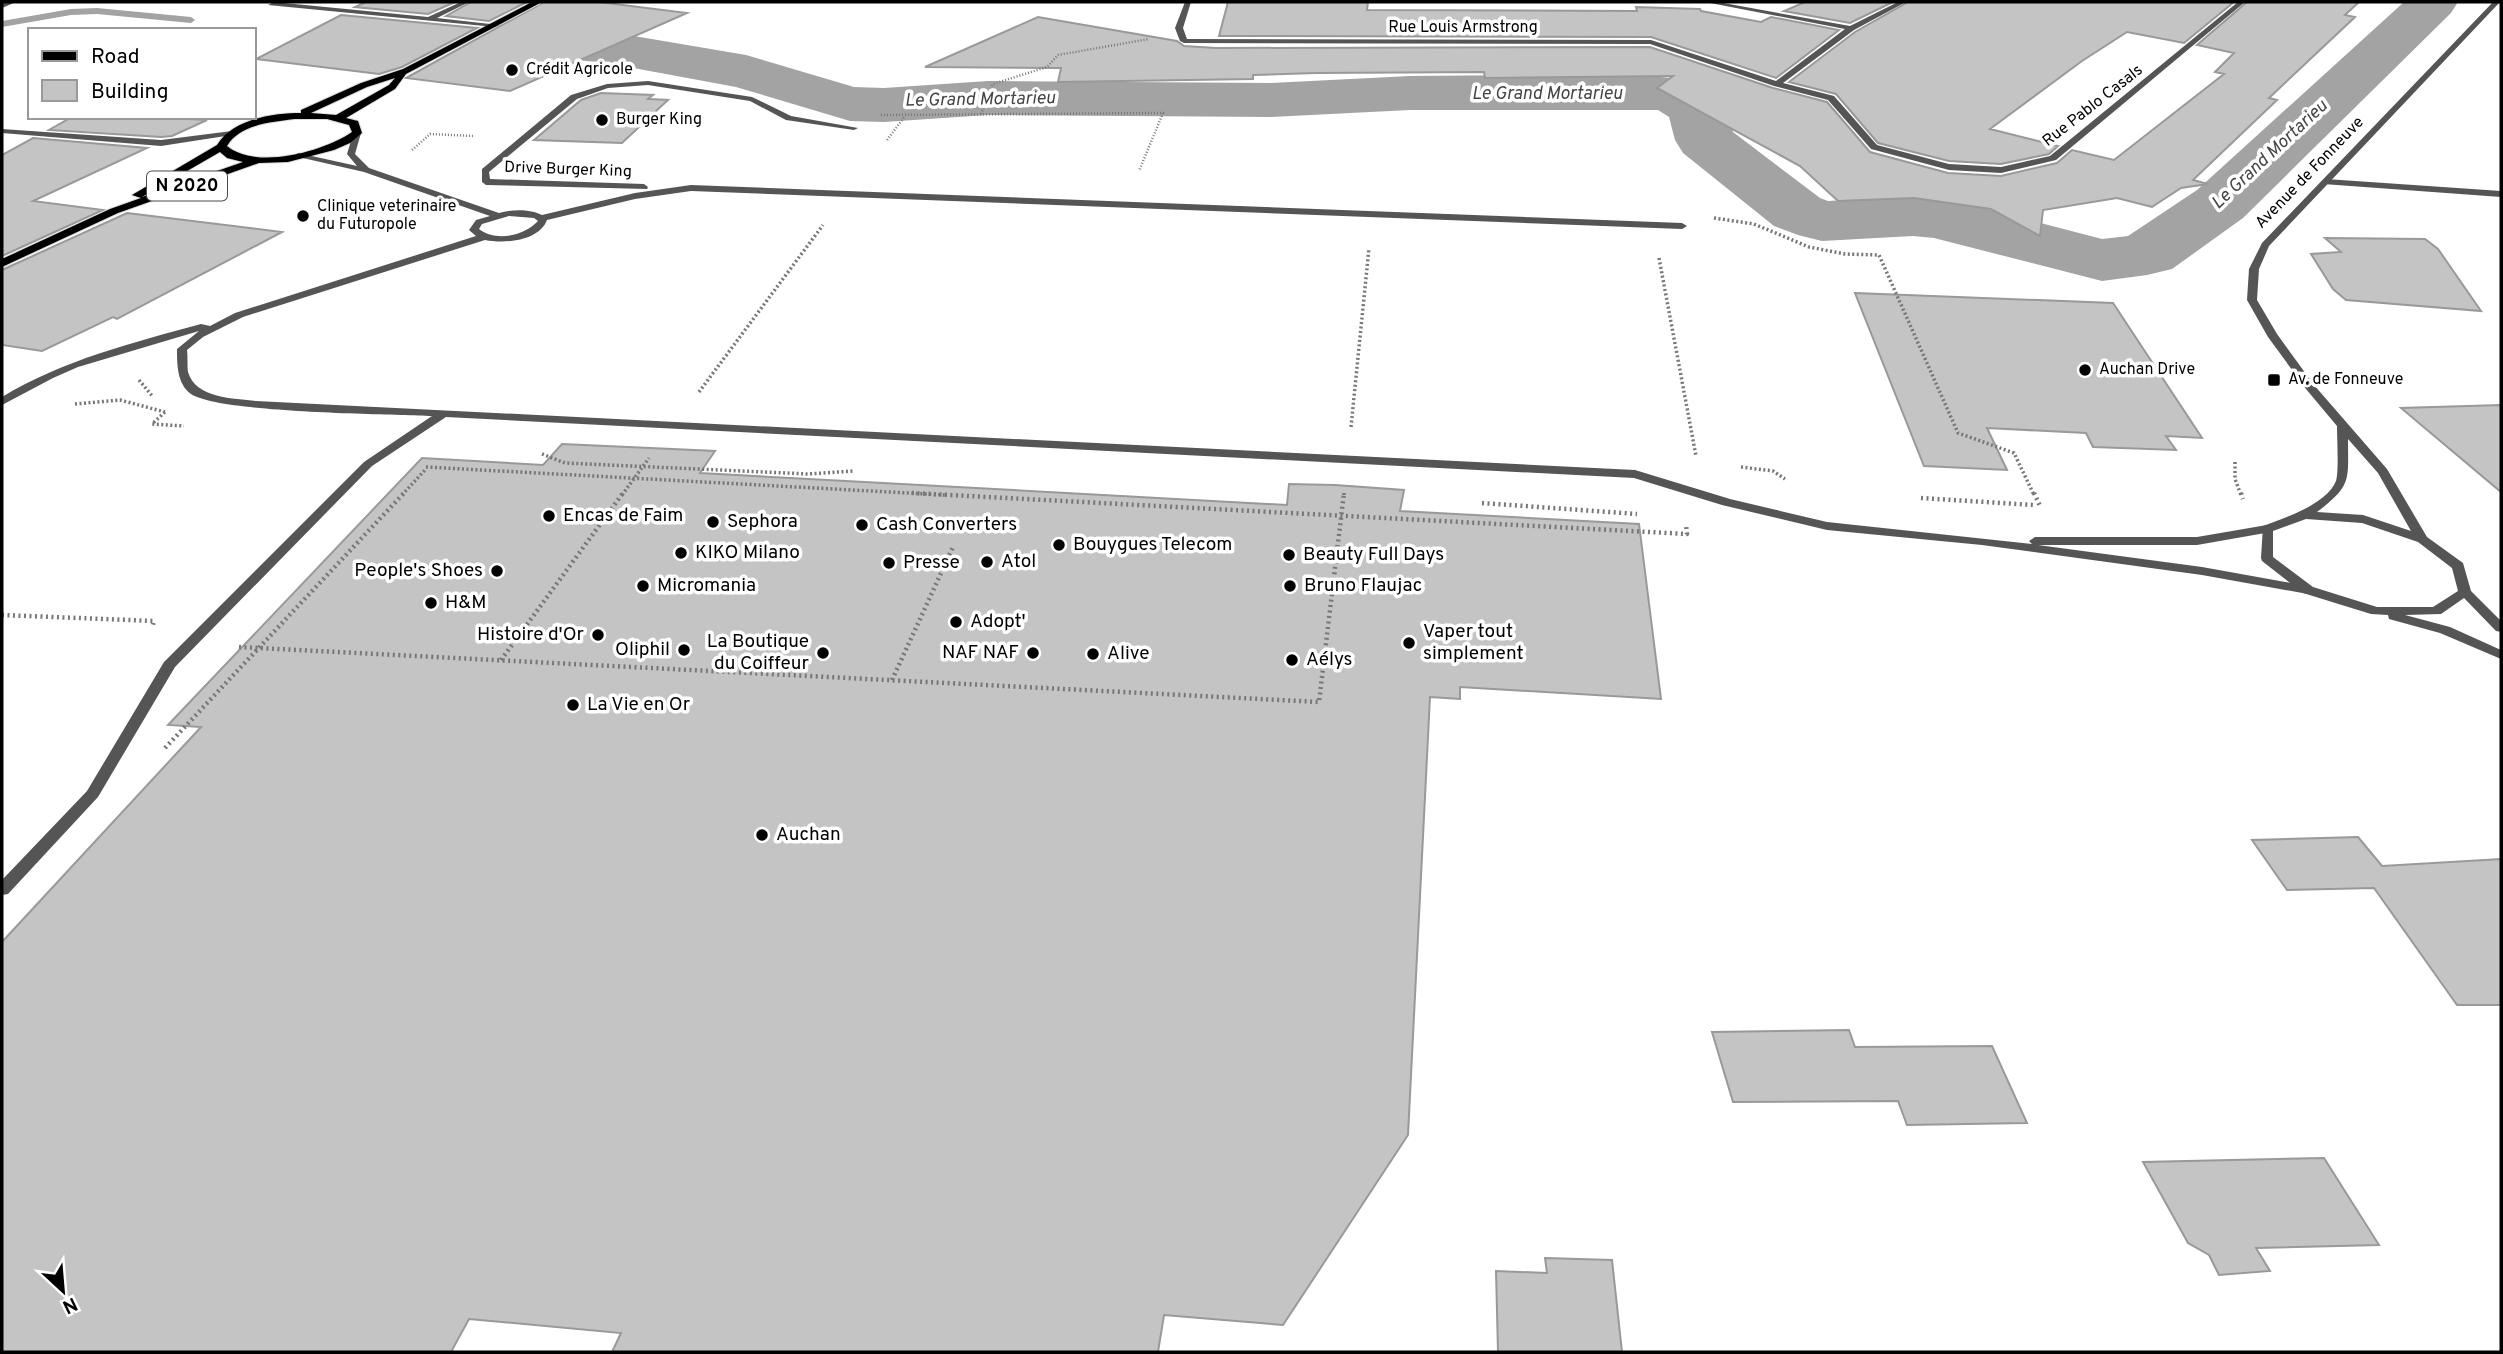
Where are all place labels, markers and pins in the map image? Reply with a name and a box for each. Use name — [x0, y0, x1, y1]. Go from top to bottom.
place label: Crédit Agricole — [526, 60, 633, 80]
marker: Crédit Agricole — [504, 62, 520, 78]
place label: Burger King — [616, 110, 702, 130]
marker: Burger King — [594, 112, 610, 128]
place label: Clinique veterinaire du Futuropole — [317, 197, 456, 235]
marker: Clinique veterinaire du Futuropole — [295, 208, 311, 224]
place label: Auchan Drive — [2099, 360, 2195, 380]
marker: Auchan Drive — [2077, 362, 2093, 378]
place label: Av. de Fonneuve — [2288, 370, 2403, 390]
marker: Av. de Fonneuve — [2266, 372, 2282, 388]
place label: Encas de Faim — [563, 504, 683, 528]
marker: Encas de Faim — [541, 508, 557, 524]
place label: Sephora — [727, 510, 798, 534]
place label: Cash Converters — [876, 513, 1017, 537]
marker: Sephora — [705, 514, 721, 530]
marker: Cash Converters — [854, 517, 870, 533]
place label: Bouygues Telecom — [1073, 533, 1232, 557]
marker: Bouygues Telecom — [1051, 537, 1067, 553]
place label: KIKO Milano — [695, 541, 800, 565]
place label: Beauty Full Days — [1303, 543, 1444, 567]
marker: KIKO Milano — [673, 545, 689, 561]
marker: Beauty Full Days — [1281, 547, 1297, 563]
place label: Atol — [1001, 550, 1036, 574]
place label: Presse — [903, 551, 960, 575]
marker: Atol — [979, 554, 995, 570]
marker: Presse — [881, 555, 897, 571]
place label: People's Shoes — [354, 559, 483, 583]
marker: People's Shoes — [489, 563, 505, 579]
place label: Micromania — [657, 574, 756, 598]
place label: Bruno Flaujac — [1304, 574, 1422, 598]
marker: Micromania — [635, 578, 651, 594]
marker: Bruno Flaujac — [1282, 578, 1298, 594]
place label: H&M — [445, 591, 486, 615]
marker: H&M — [423, 595, 439, 611]
place label: Adopt' — [970, 610, 1026, 634]
marker: Adopt' — [948, 614, 964, 630]
place label: Vaper tout simplement — [1423, 620, 1524, 666]
place label: Histoire d'Or — [477, 623, 585, 647]
marker: Histoire d'Or — [590, 627, 606, 643]
place label: La Boutique du Coiffeur — [707, 630, 810, 676]
marker: Vaper tout simplement — [1401, 635, 1417, 651]
place label: Oliphil — [615, 638, 670, 662]
place label: NAF NAF — [942, 641, 1019, 665]
marker: Oliphil — [676, 642, 692, 658]
place label: Alive — [1107, 642, 1150, 666]
marker: La Boutique du Coiffeur — [815, 645, 831, 661]
marker: NAF NAF — [1025, 645, 1041, 661]
marker: Alive — [1085, 646, 1101, 662]
place label: Aélys — [1306, 648, 1353, 672]
marker: Aélys — [1284, 652, 1300, 668]
place label: La Vie en Or — [587, 693, 691, 717]
marker: La Vie en Or — [565, 697, 581, 713]
place label: Auchan — [776, 823, 841, 847]
marker: Auchan — [754, 827, 770, 843]

